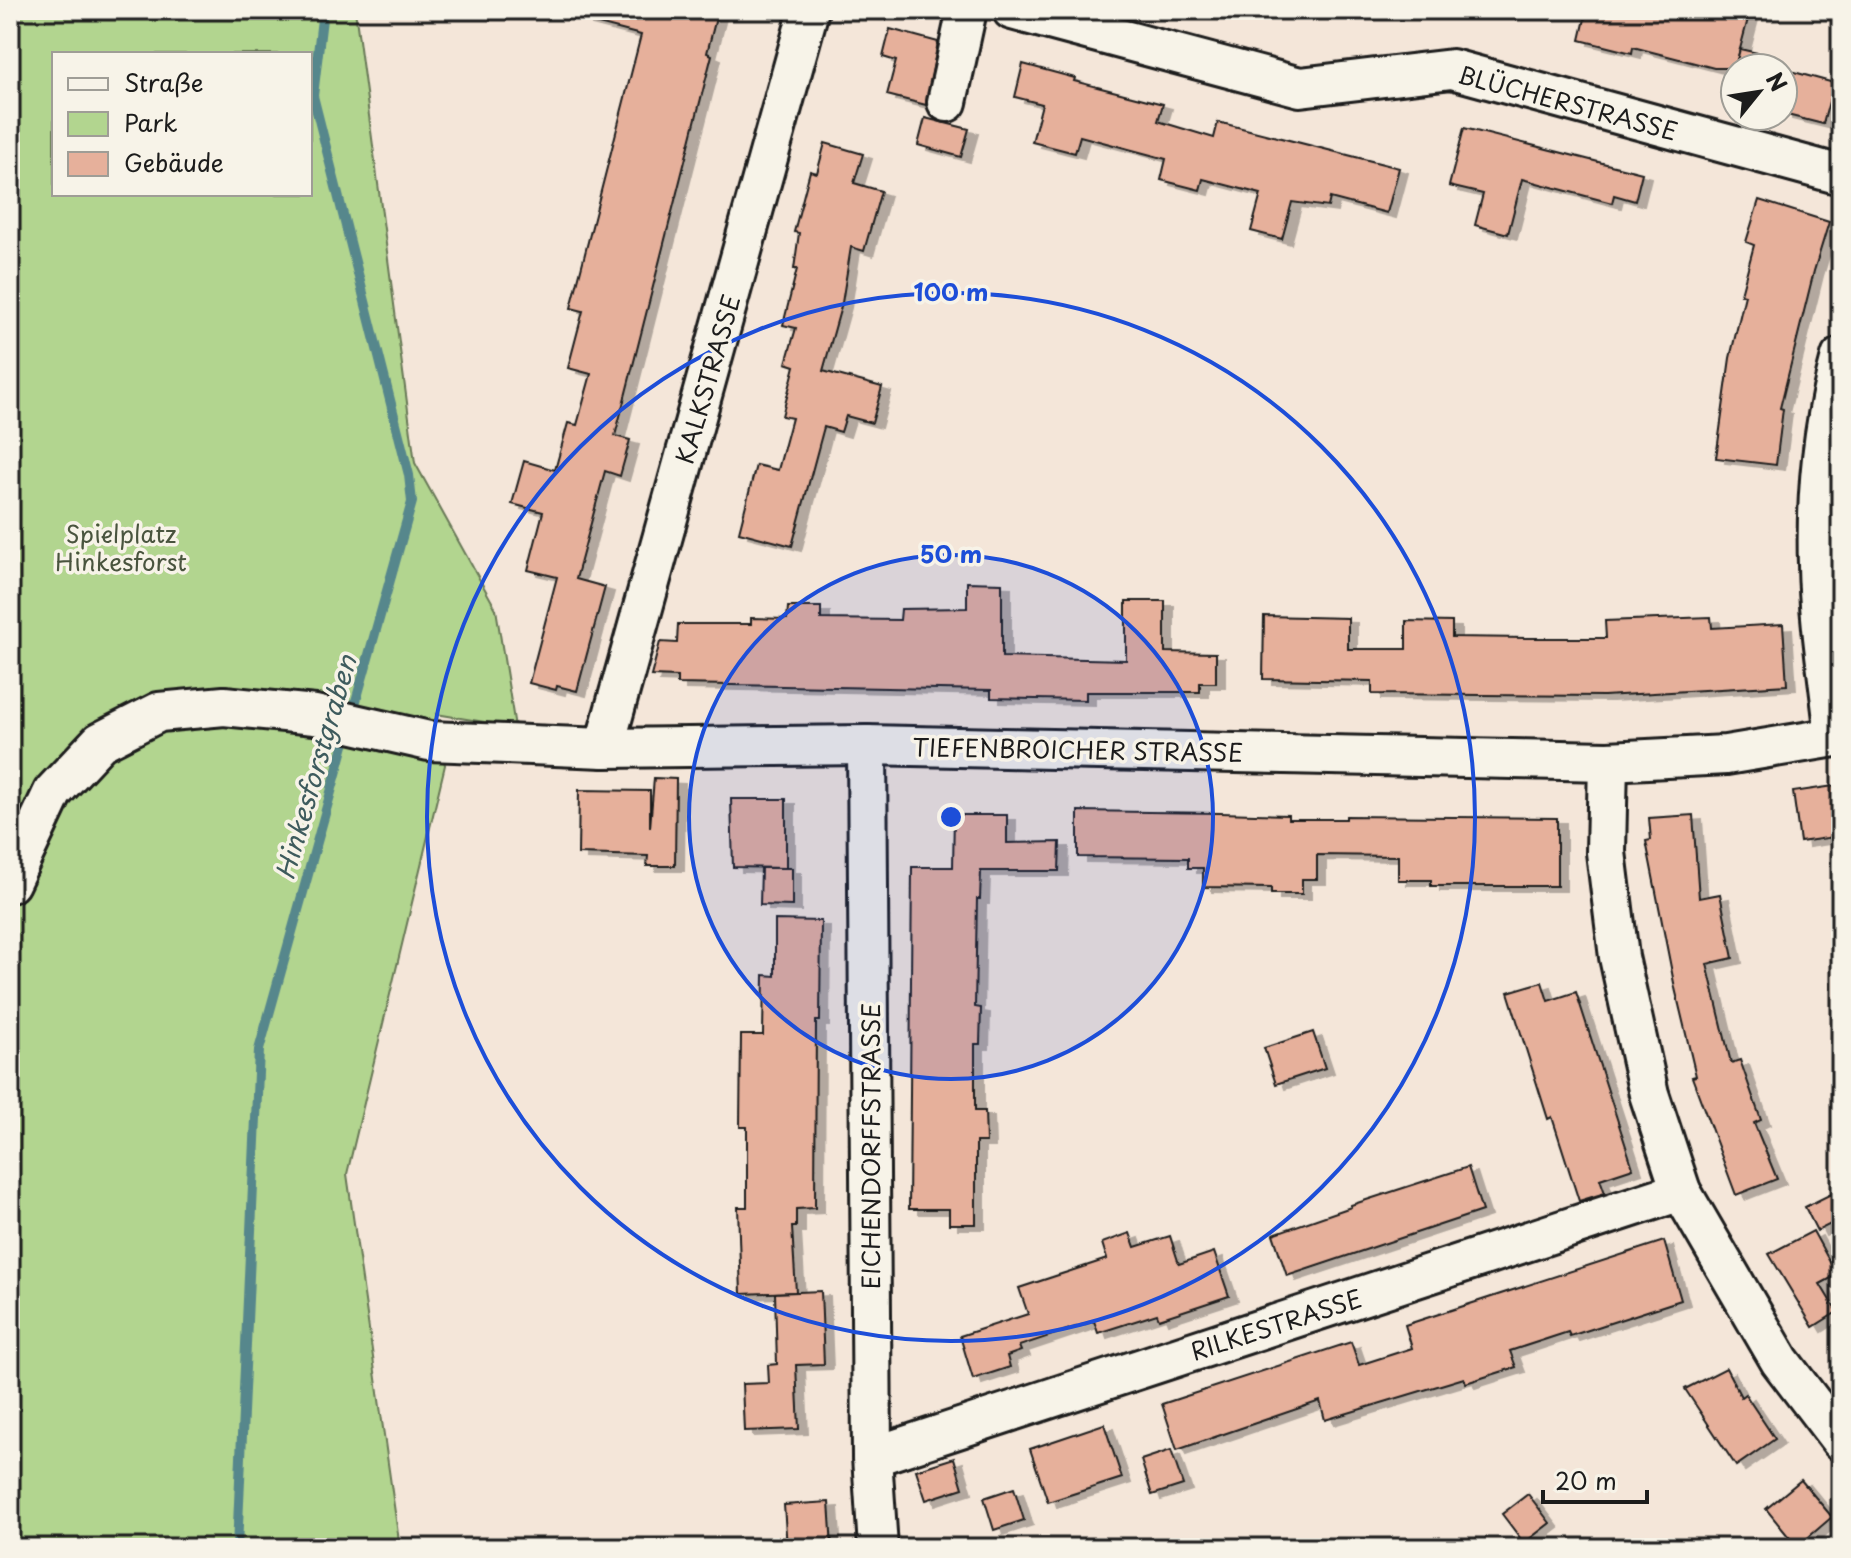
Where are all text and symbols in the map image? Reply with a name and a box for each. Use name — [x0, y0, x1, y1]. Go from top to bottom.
legend — [52, 52, 312, 196]
north arrow — [1719, 52, 1799, 132]
street label: BLÜCHERSTRASSE — [1454, 55, 1682, 149]
text: Straße — [124, 64, 203, 100]
text: N — [1759, 65, 1796, 97]
text: Park — [124, 104, 178, 140]
text: Gebäude — [124, 144, 224, 180]
text: 100 m — [914, 273, 988, 309]
street label: KALKSTRASSE — [666, 290, 748, 468]
park label: Spielplatz Hinkesforst — [55, 515, 187, 579]
text: 50 m — [920, 535, 982, 571]
water label: Hinkesforstgraben — [264, 649, 366, 884]
street label: TIEFENBROICHER STRASSE — [912, 728, 1244, 770]
centre of rings — [937, 803, 965, 831]
street label: EICHENDORFFSTRASSE — [852, 1003, 888, 1289]
street label: RILKESTRASSE — [1185, 1279, 1367, 1369]
scale bar — [1543, 1454, 1647, 1504]
text: 20 m — [1555, 1462, 1617, 1498]

